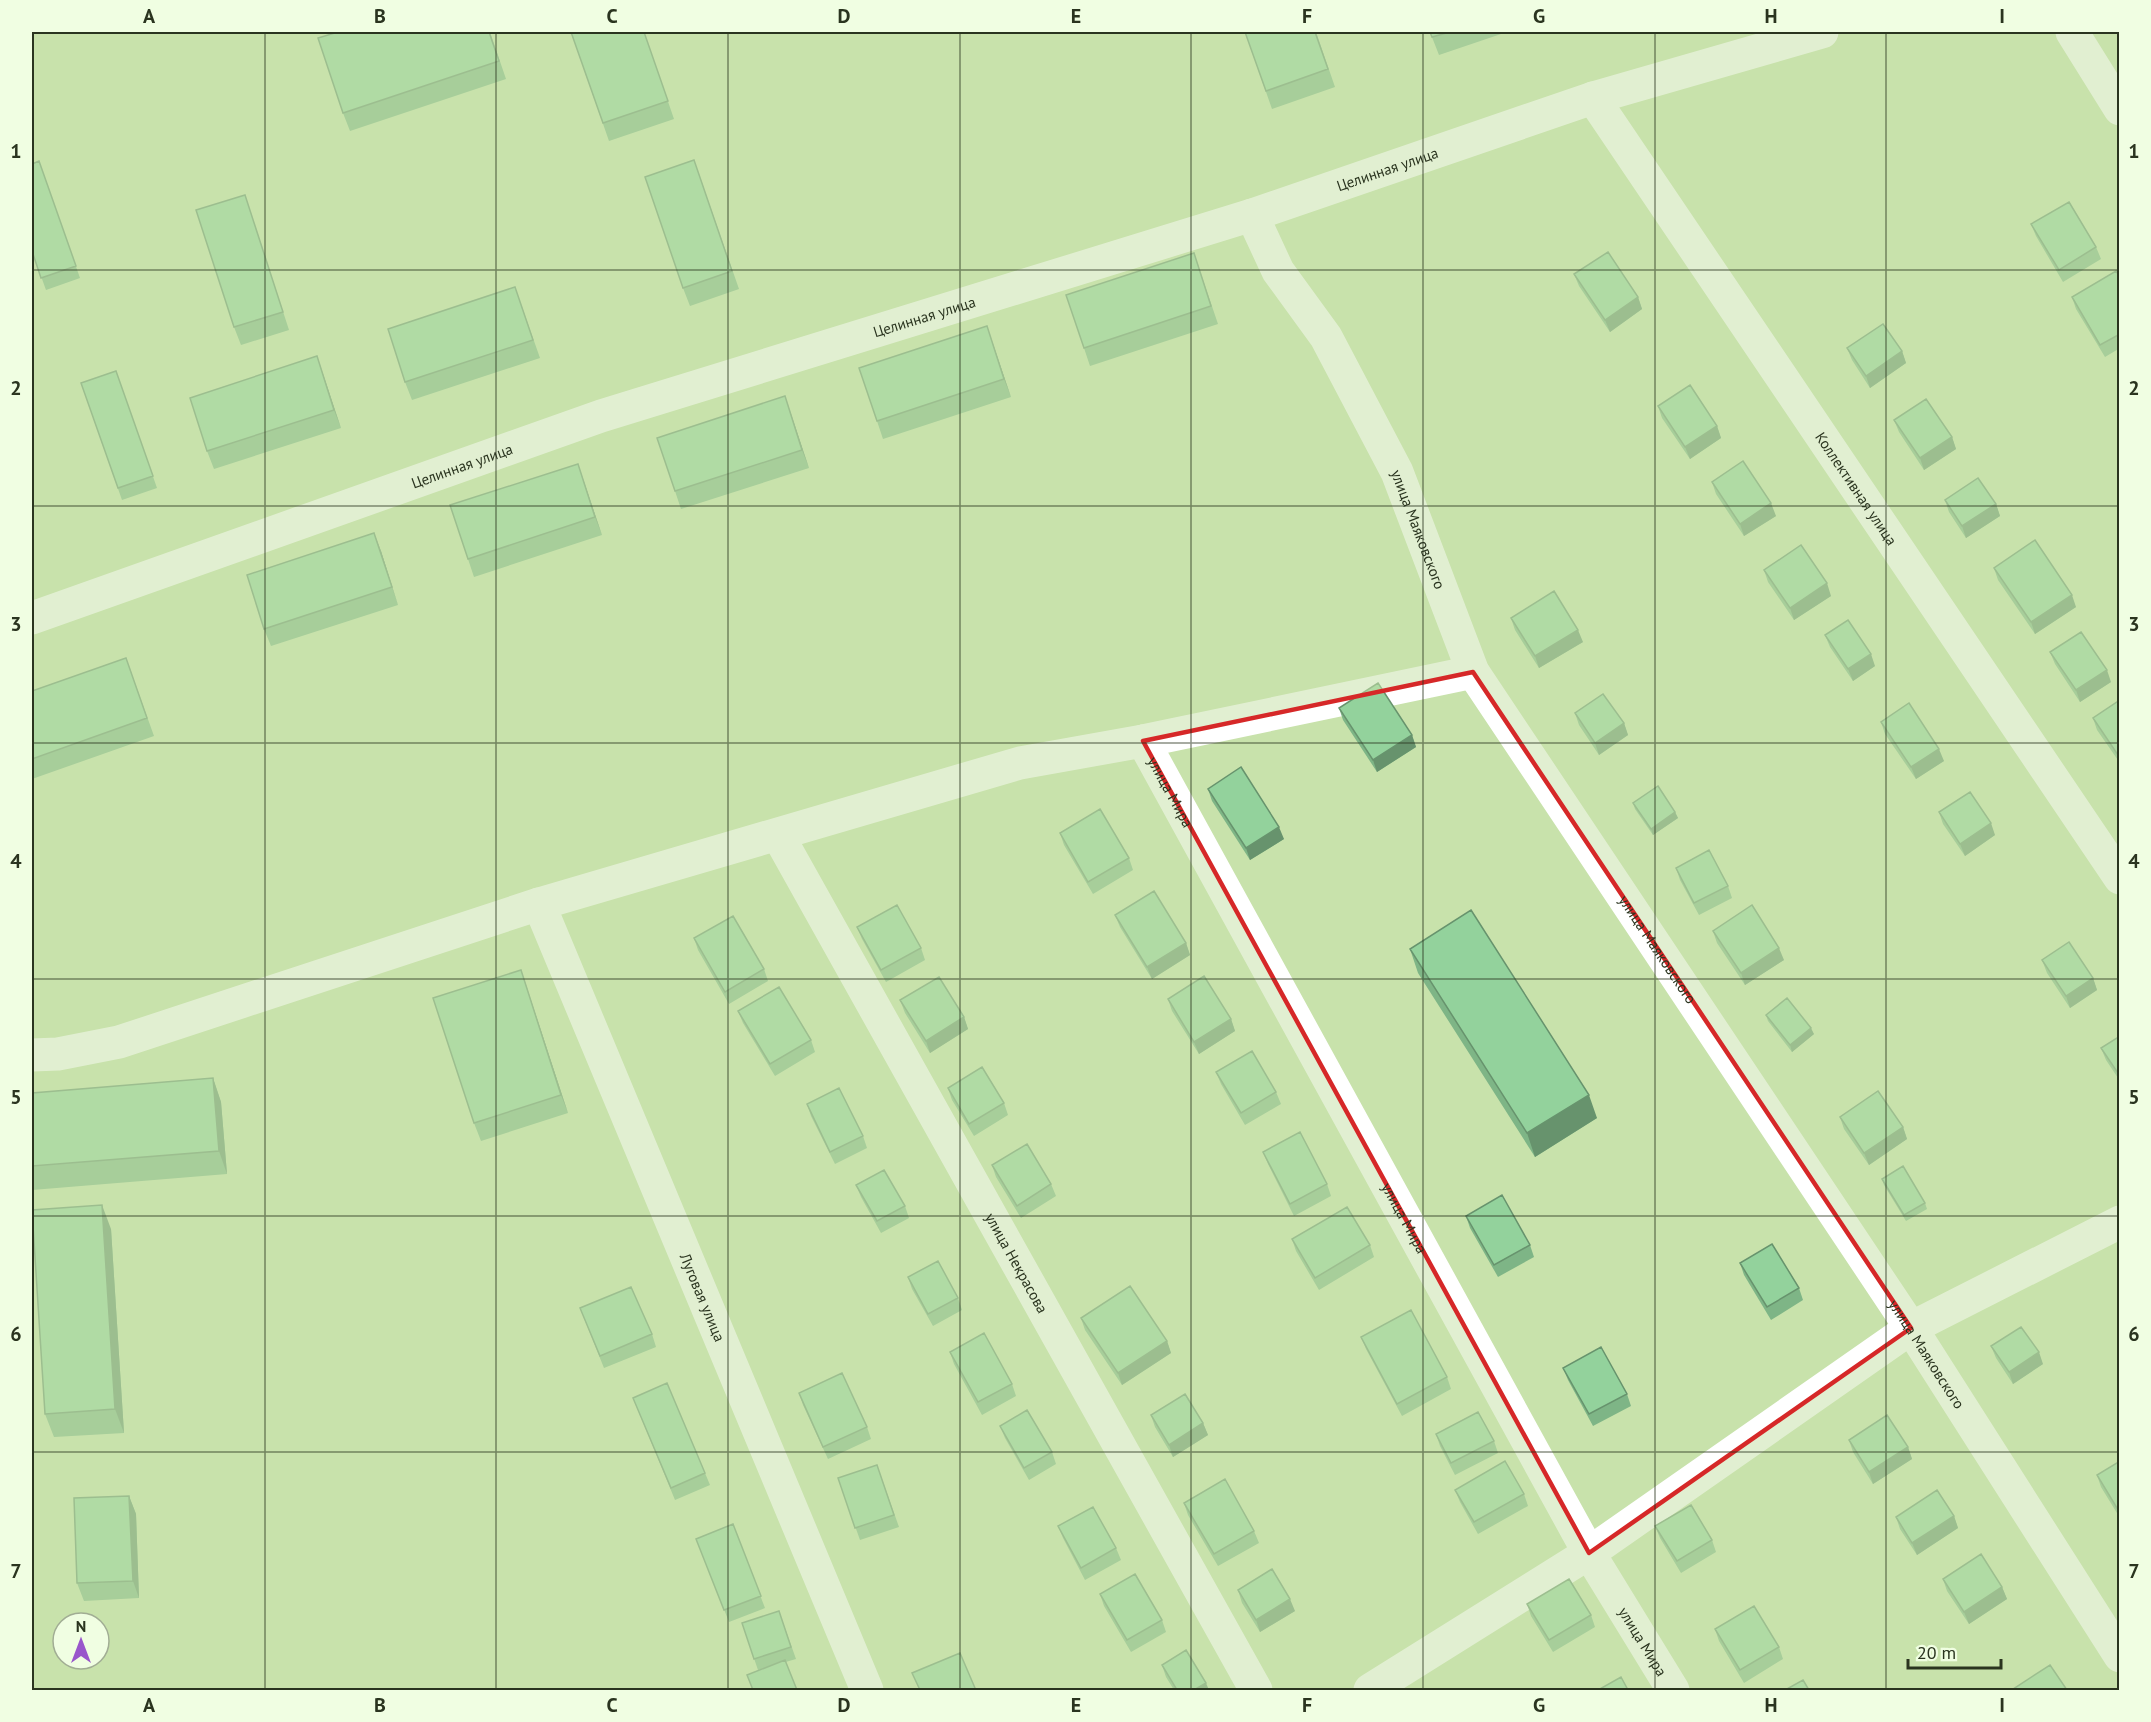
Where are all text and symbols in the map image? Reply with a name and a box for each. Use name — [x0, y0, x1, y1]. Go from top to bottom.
text: A — [143, 3, 156, 29]
text: B — [374, 3, 386, 29]
text: C — [606, 3, 618, 29]
text: D — [838, 3, 851, 29]
text: E — [1071, 3, 1081, 29]
text: F — [1302, 3, 1312, 29]
text: G — [1533, 3, 1545, 29]
text: H — [1764, 3, 1778, 29]
text: I — [1999, 3, 2005, 29]
text: 1 — [10, 138, 22, 164]
text: 1 — [2128, 138, 2140, 164]
street label: Целинная улица — [1334, 142, 1440, 195]
street label: Целинная улица — [871, 292, 978, 341]
text: 2 — [10, 375, 22, 401]
text: 2 — [2128, 375, 2140, 401]
street label: Коллективная улица — [1812, 428, 1902, 549]
street label: Целинная улица — [409, 439, 515, 492]
street label: улица Маяковского — [1387, 467, 1450, 592]
text: 3 — [10, 611, 22, 637]
text: 3 — [2128, 611, 2140, 637]
street label: улица Мира — [1144, 753, 1198, 831]
text: 4 — [10, 848, 22, 874]
text: 4 — [2128, 848, 2140, 874]
street label: улица Маяковского — [1615, 891, 1701, 1007]
text: 5 — [10, 1084, 22, 1110]
text: 5 — [2128, 1084, 2140, 1110]
street label: улица Мира — [1378, 1179, 1432, 1257]
street label: улица Некрасова — [981, 1209, 1053, 1316]
street label: Луговая улица — [676, 1249, 730, 1344]
street label: улица Маяковского — [1885, 1295, 1969, 1412]
text: 6 — [10, 1321, 22, 1347]
text: 6 — [2128, 1321, 2140, 1347]
text: 7 — [10, 1558, 22, 1584]
text: 7 — [2128, 1558, 2140, 1584]
street label: улица Мира — [1615, 1603, 1672, 1679]
north arrow — [51, 1611, 111, 1671]
text: N — [76, 1616, 86, 1636]
scale bar — [1908, 1632, 2001, 1670]
text: 20 m — [1917, 1641, 1956, 1664]
text: A — [143, 1692, 156, 1718]
text: B — [374, 1692, 386, 1718]
text: C — [606, 1692, 618, 1718]
text: D — [838, 1692, 851, 1718]
text: E — [1071, 1692, 1081, 1718]
text: F — [1302, 1692, 1312, 1718]
text: G — [1533, 1692, 1545, 1718]
text: H — [1764, 1692, 1778, 1718]
text: I — [1999, 1692, 2005, 1718]

